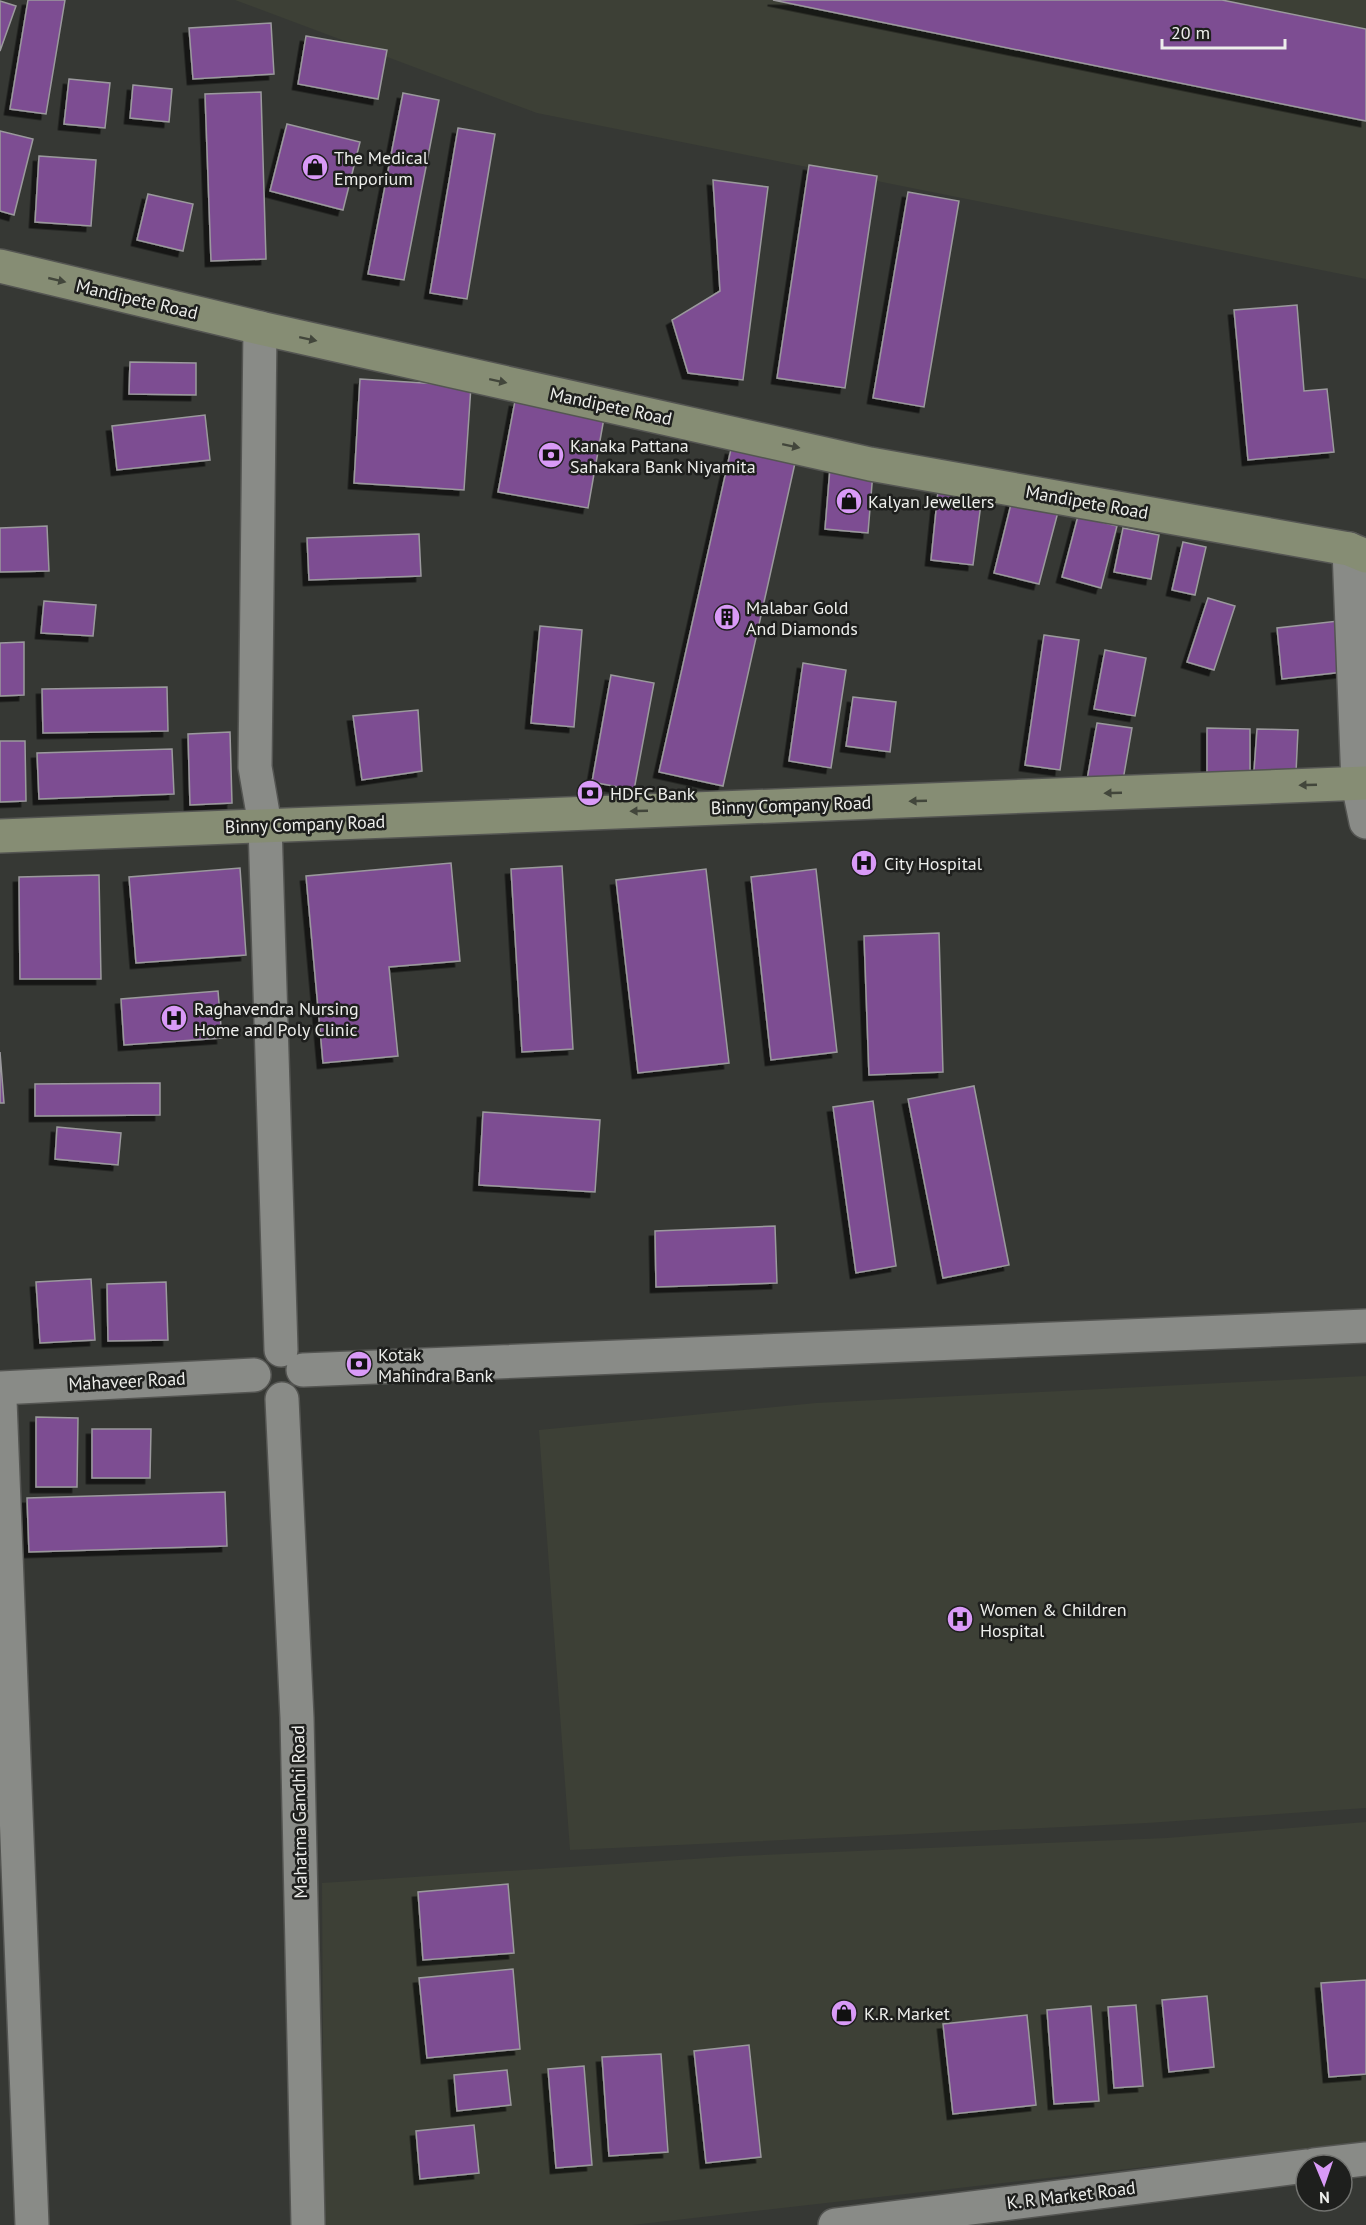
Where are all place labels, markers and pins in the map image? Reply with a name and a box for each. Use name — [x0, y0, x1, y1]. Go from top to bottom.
place label: The Medical Emporium — [334, 146, 429, 190]
shop icon: The Medical Emporium — [300, 152, 330, 182]
place label: Kanaka Pattana Sahakara Bank Niyamita — [570, 434, 756, 478]
bank icon: Kanaka Pattana Sahakara Bank Niyamita — [536, 440, 566, 470]
shop icon: Kalyan Jewellers — [834, 486, 864, 516]
place label: Kalyan Jewellers — [868, 490, 994, 513]
place label: Malabar Gold And Diamonds — [746, 596, 858, 640]
building icon: Malabar Gold And Diamonds — [712, 602, 742, 632]
bank icon: HDFC Bank — [575, 778, 605, 808]
place label: HDFC Bank — [610, 782, 696, 805]
hospital icon: City Hospital — [849, 848, 879, 878]
place label: City Hospital — [884, 852, 983, 875]
place label: Raghavendra Nursing Home and Poly Clinic — [194, 997, 359, 1041]
hospital icon: Raghavendra Nursing Home and Poly Clinic — [159, 1003, 189, 1033]
place label: Kotak Mahindra Bank — [378, 1343, 494, 1387]
bank icon: Kotak Mahindra Bank — [344, 1349, 374, 1379]
place label: Women & Children Hospital — [980, 1598, 1127, 1642]
hospital icon: Women & Children Hospital — [945, 1604, 975, 1634]
shop icon: K.R. Market — [829, 1998, 859, 2028]
place label: K.R. Market — [864, 2002, 950, 2025]

